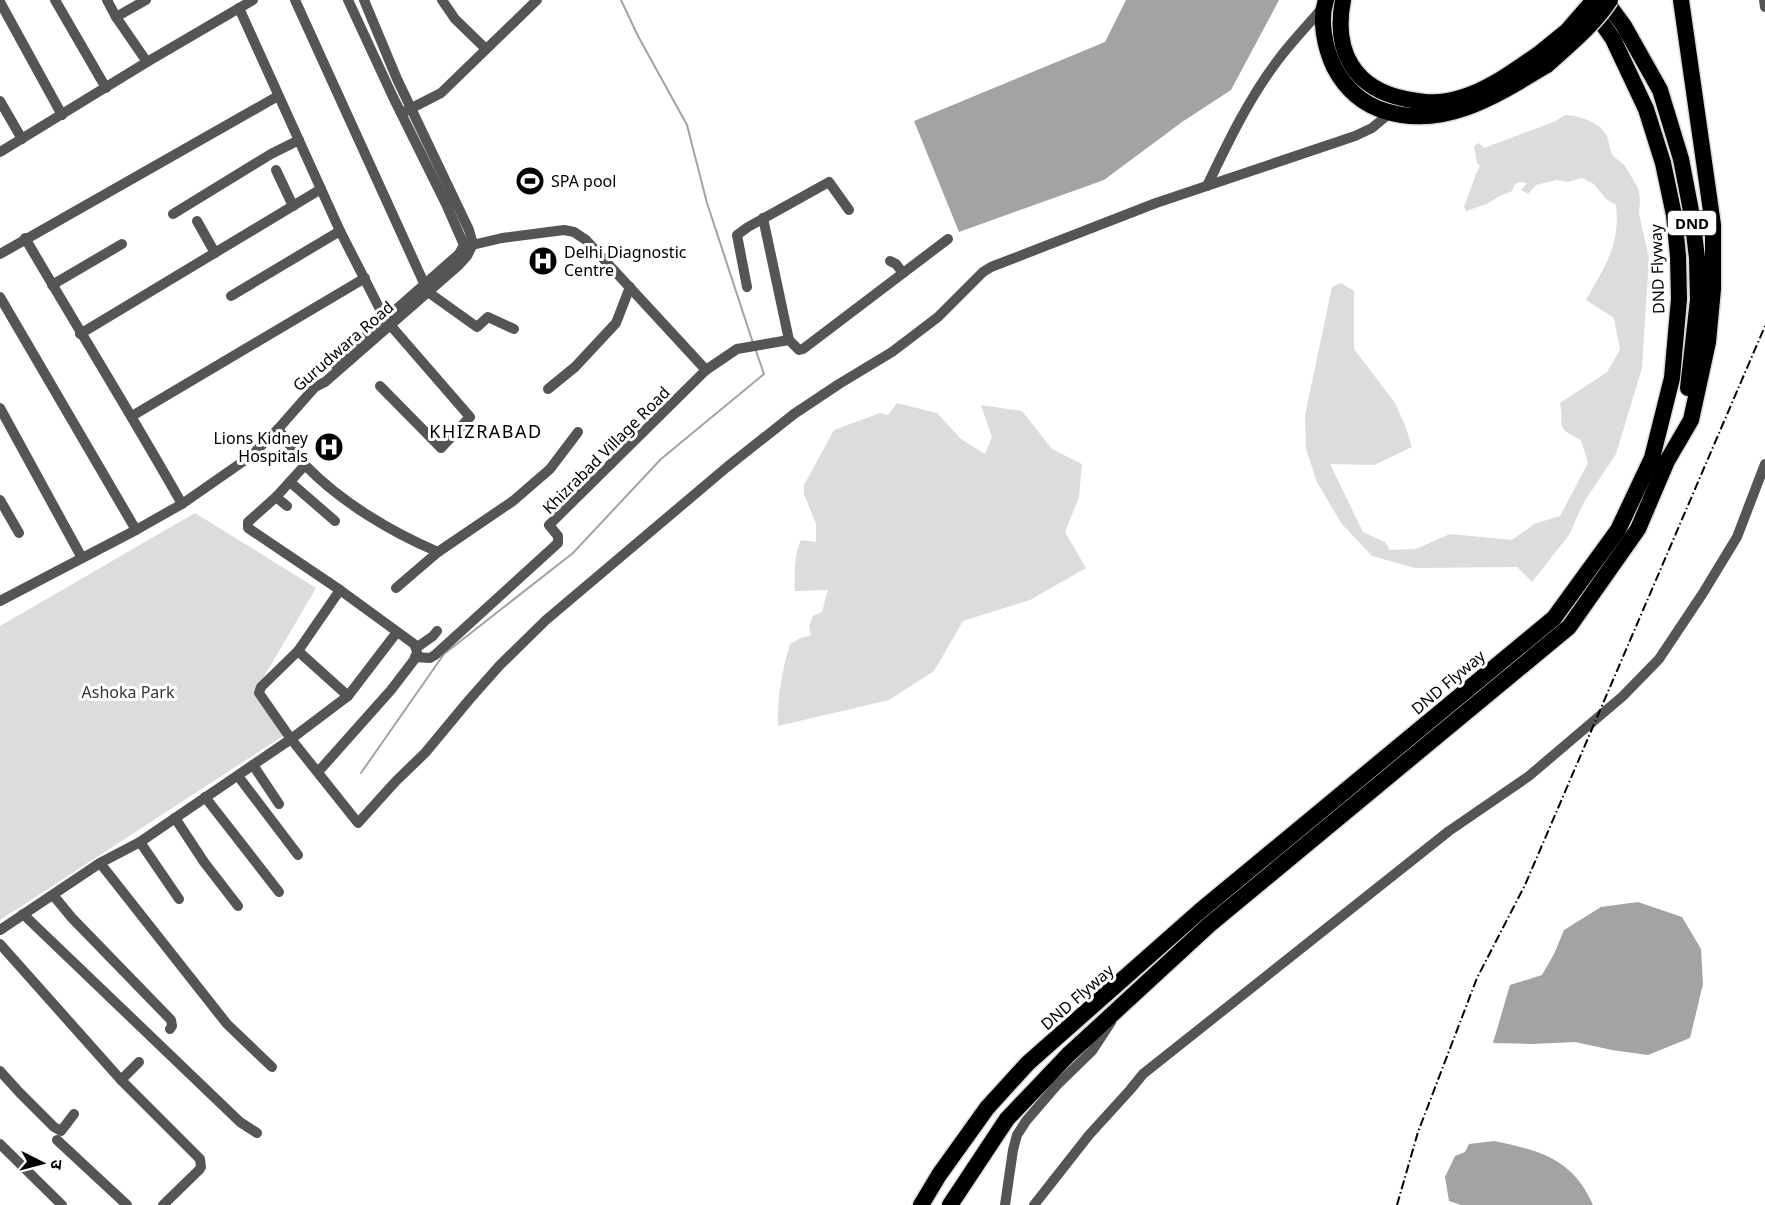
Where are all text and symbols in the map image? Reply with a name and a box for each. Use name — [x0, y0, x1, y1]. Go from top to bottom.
sports icon: SPA pool — [514, 165, 546, 197]
place label: SPA pool — [551, 170, 616, 192]
road number: DND — [1668, 211, 1716, 235]
street label: DND Flyway — [1644, 223, 1670, 314]
place label: Delhi Diagnostic Centre — [564, 241, 687, 281]
hospital icon: Delhi Diagnostic Centre — [527, 245, 559, 277]
street label: Gurudwara Road — [288, 296, 398, 396]
street label: Khizrabad Village Road — [537, 381, 675, 519]
district label: KHIZRABAD — [429, 419, 543, 443]
place label: Lions Kidney Hospitals — [213, 427, 309, 467]
hospital icon: Lions Kidney Hospitals — [313, 431, 345, 463]
street label: DND Flyway — [1406, 644, 1490, 719]
park label: Ashoka Park — [82, 681, 175, 703]
street label: DND Flyway — [1036, 959, 1119, 1035]
north arrow — [12, 1133, 72, 1193]
text: उ — [45, 1159, 68, 1171]

